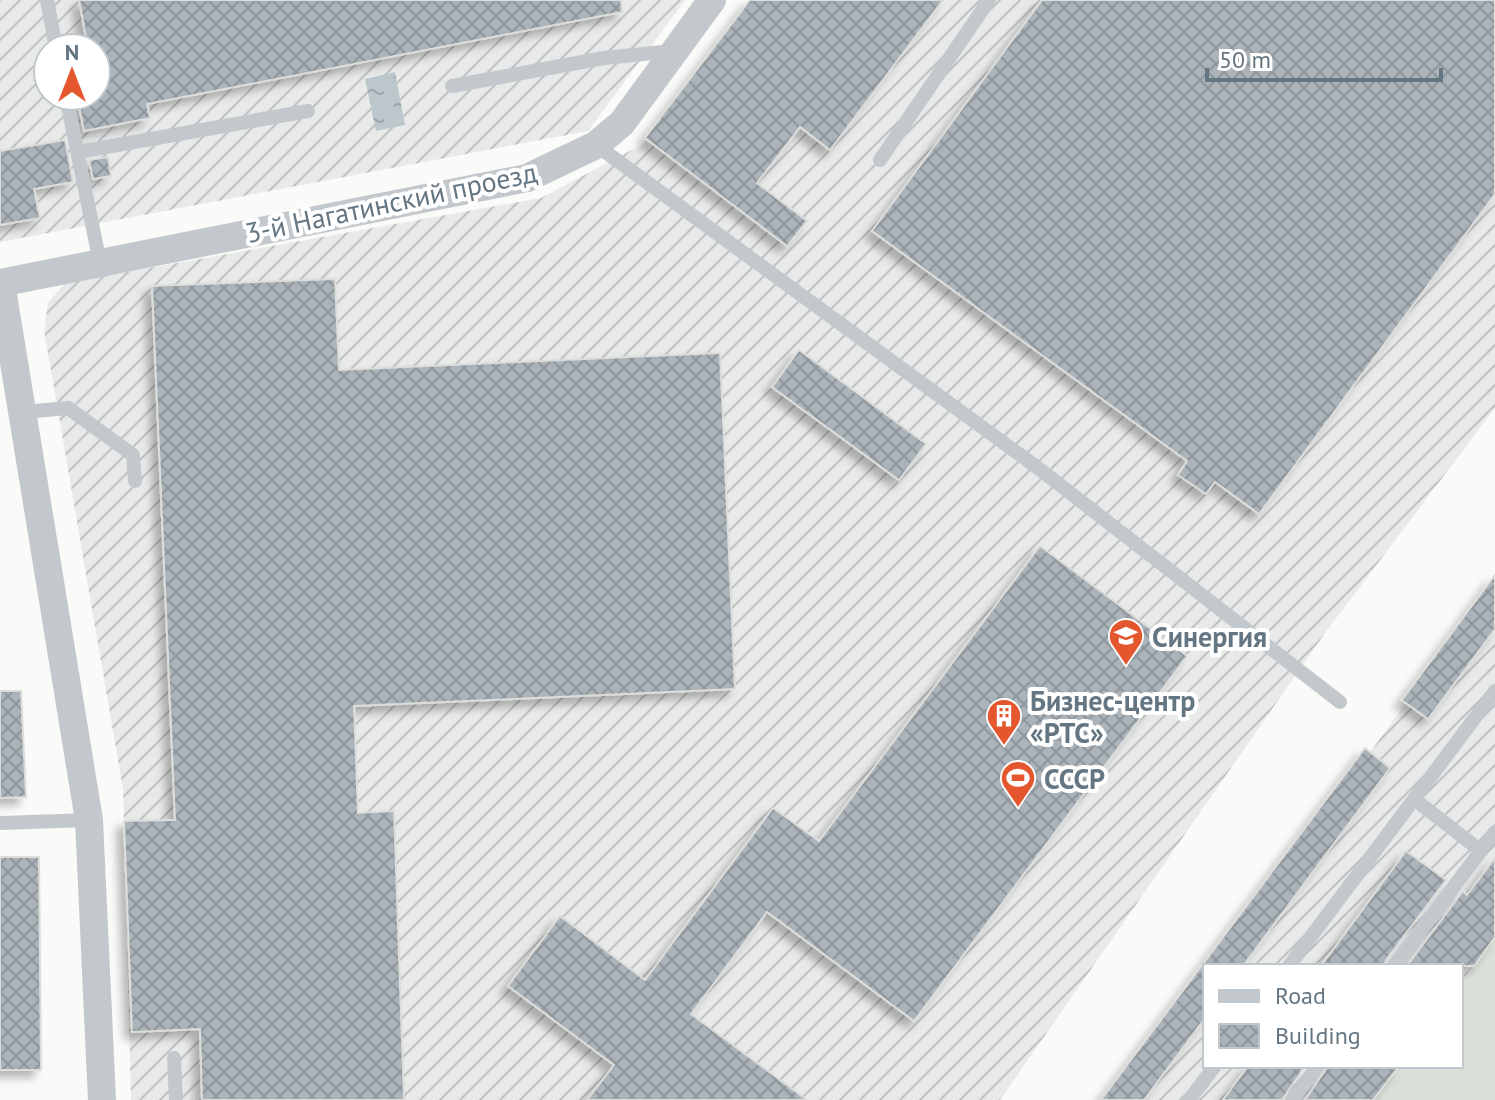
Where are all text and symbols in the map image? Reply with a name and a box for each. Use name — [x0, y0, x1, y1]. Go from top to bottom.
north arrow — [32, 32, 112, 112]
scale bar — [1207, 32, 1441, 82]
text: N — [65, 38, 79, 66]
text: 50 m — [1219, 44, 1271, 75]
street label: 3-й Нагатинский проезд — [242, 153, 540, 251]
school or university icon: Синергия — [1107, 617, 1145, 667]
place label: Синергия — [1152, 618, 1267, 655]
place label: Бизнес-центр «РТС» — [1030, 682, 1195, 751]
building icon: Бизнес-центр «РТС» — [985, 697, 1023, 747]
sports icon: СССР — [999, 759, 1037, 809]
place label: СССР — [1044, 760, 1105, 797]
legend — [1203, 964, 1463, 1068]
text: Road — [1275, 980, 1326, 1011]
text: Building — [1275, 1020, 1361, 1051]

